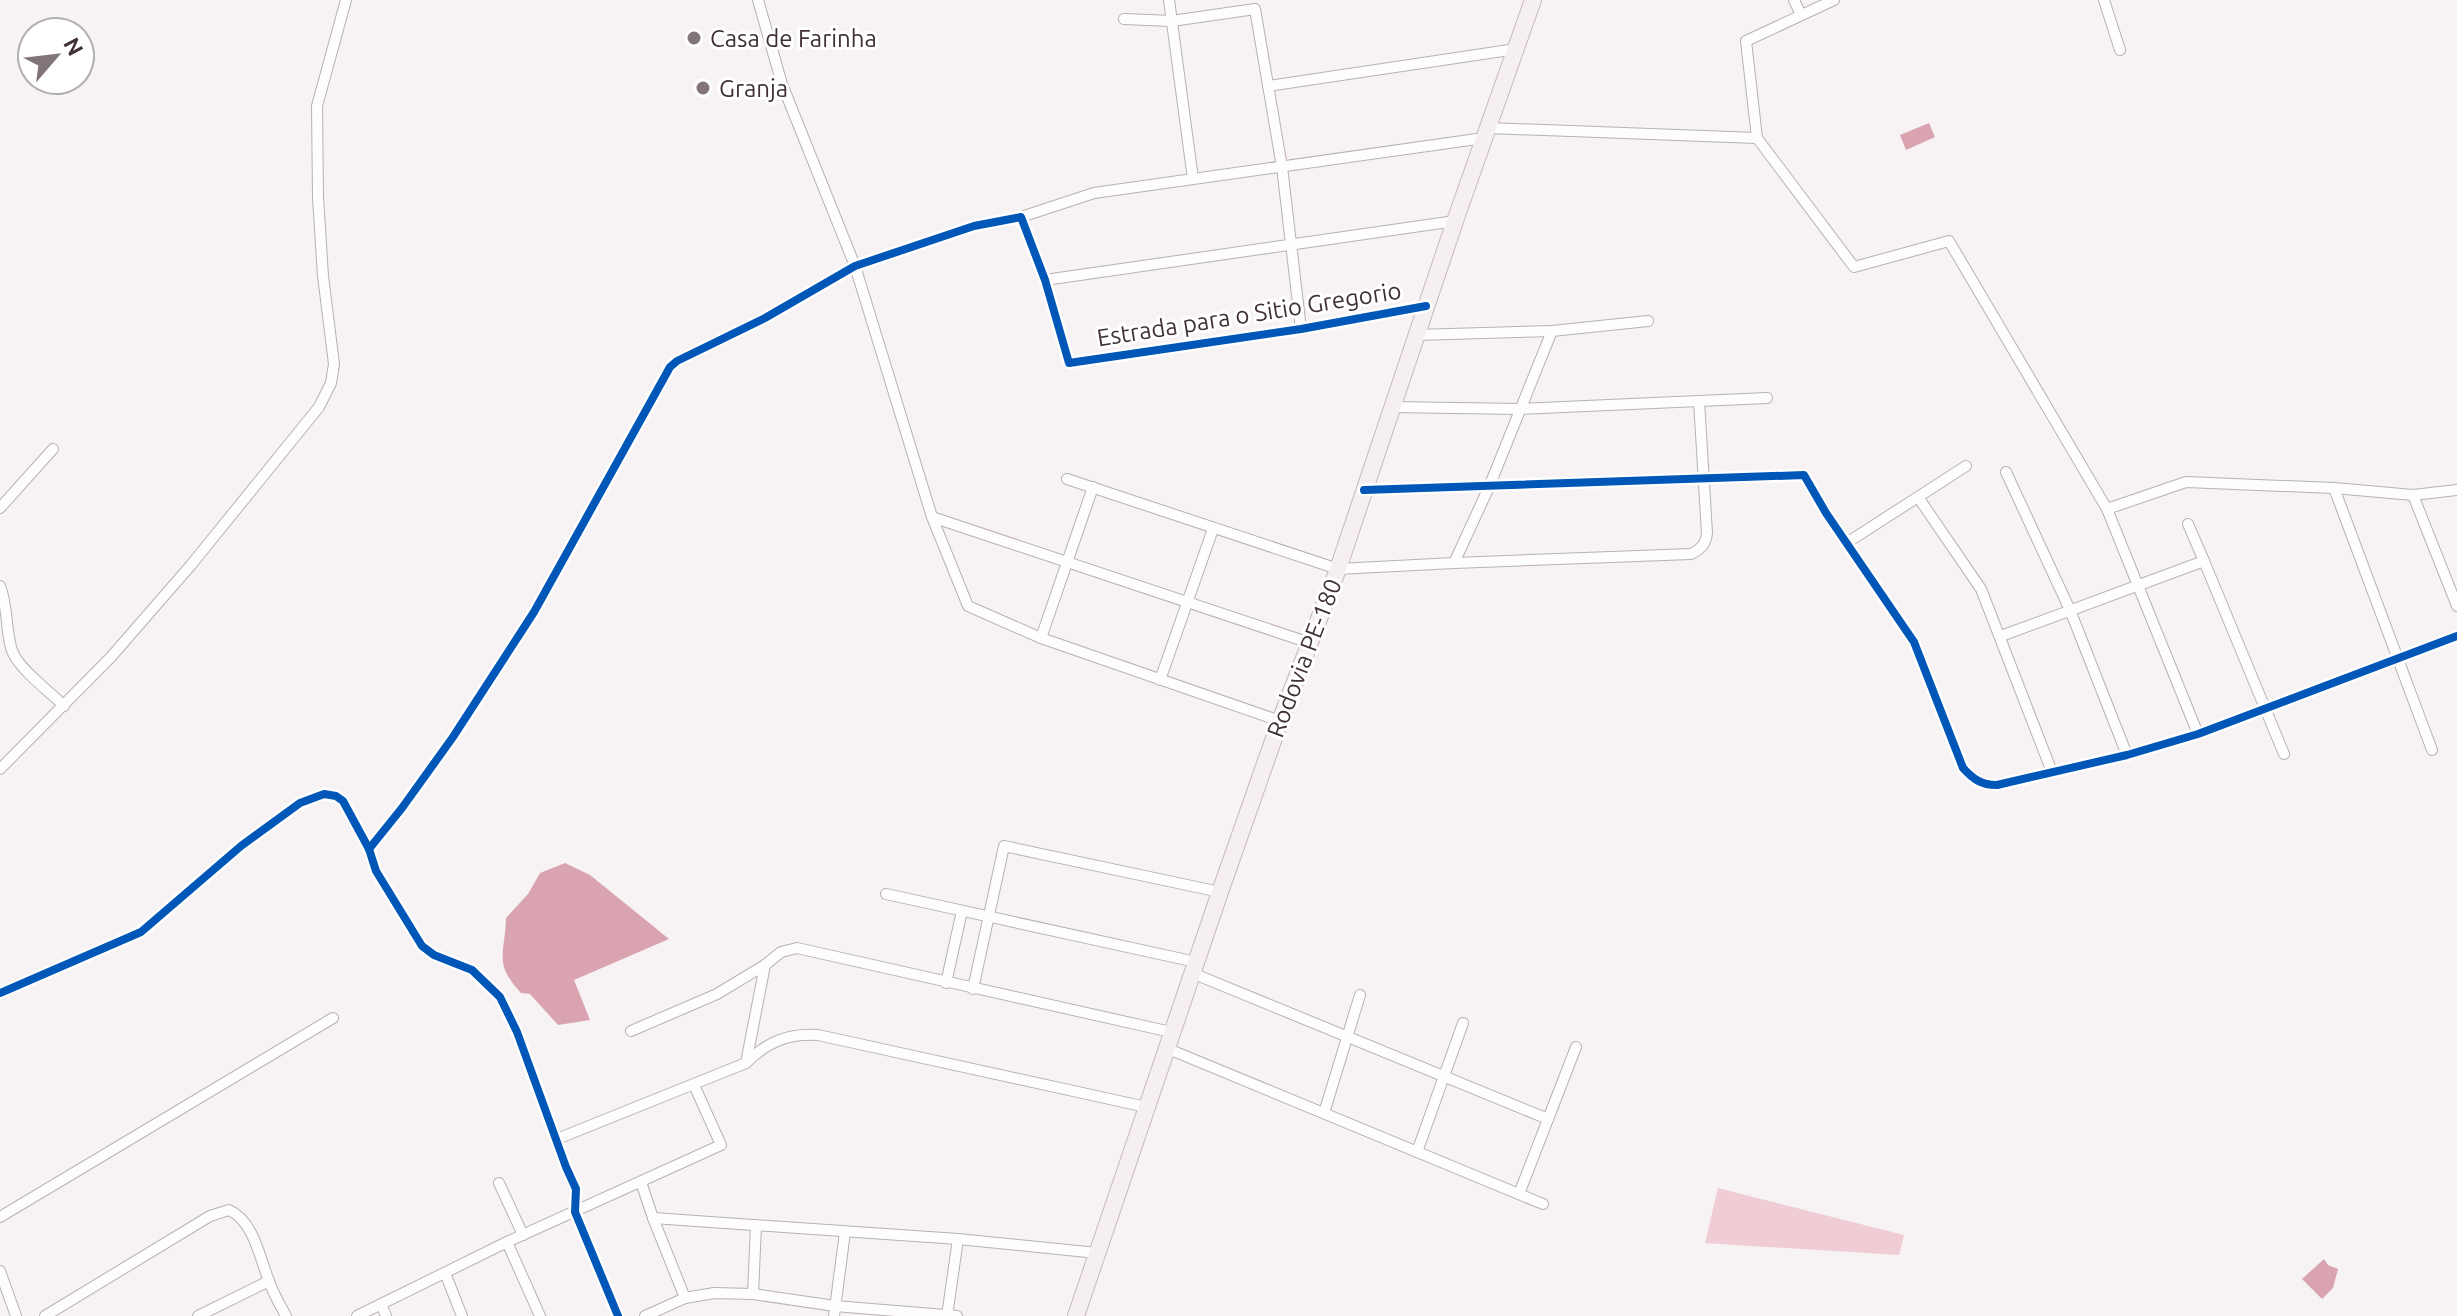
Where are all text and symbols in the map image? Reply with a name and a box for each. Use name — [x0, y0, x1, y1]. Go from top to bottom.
north arrow — [16, 16, 96, 96]
place label: Casa de Farinha — [710, 25, 877, 52]
marker: Casa de Farinha — [685, 29, 703, 47]
text: N — [59, 33, 89, 59]
place label: Granja — [719, 75, 788, 102]
marker: Granja — [694, 79, 712, 97]
street label: Estrada para o Sitio Gregorio — [1095, 277, 1403, 351]
street label: Rodovia PE-180 — [1261, 575, 1347, 741]

